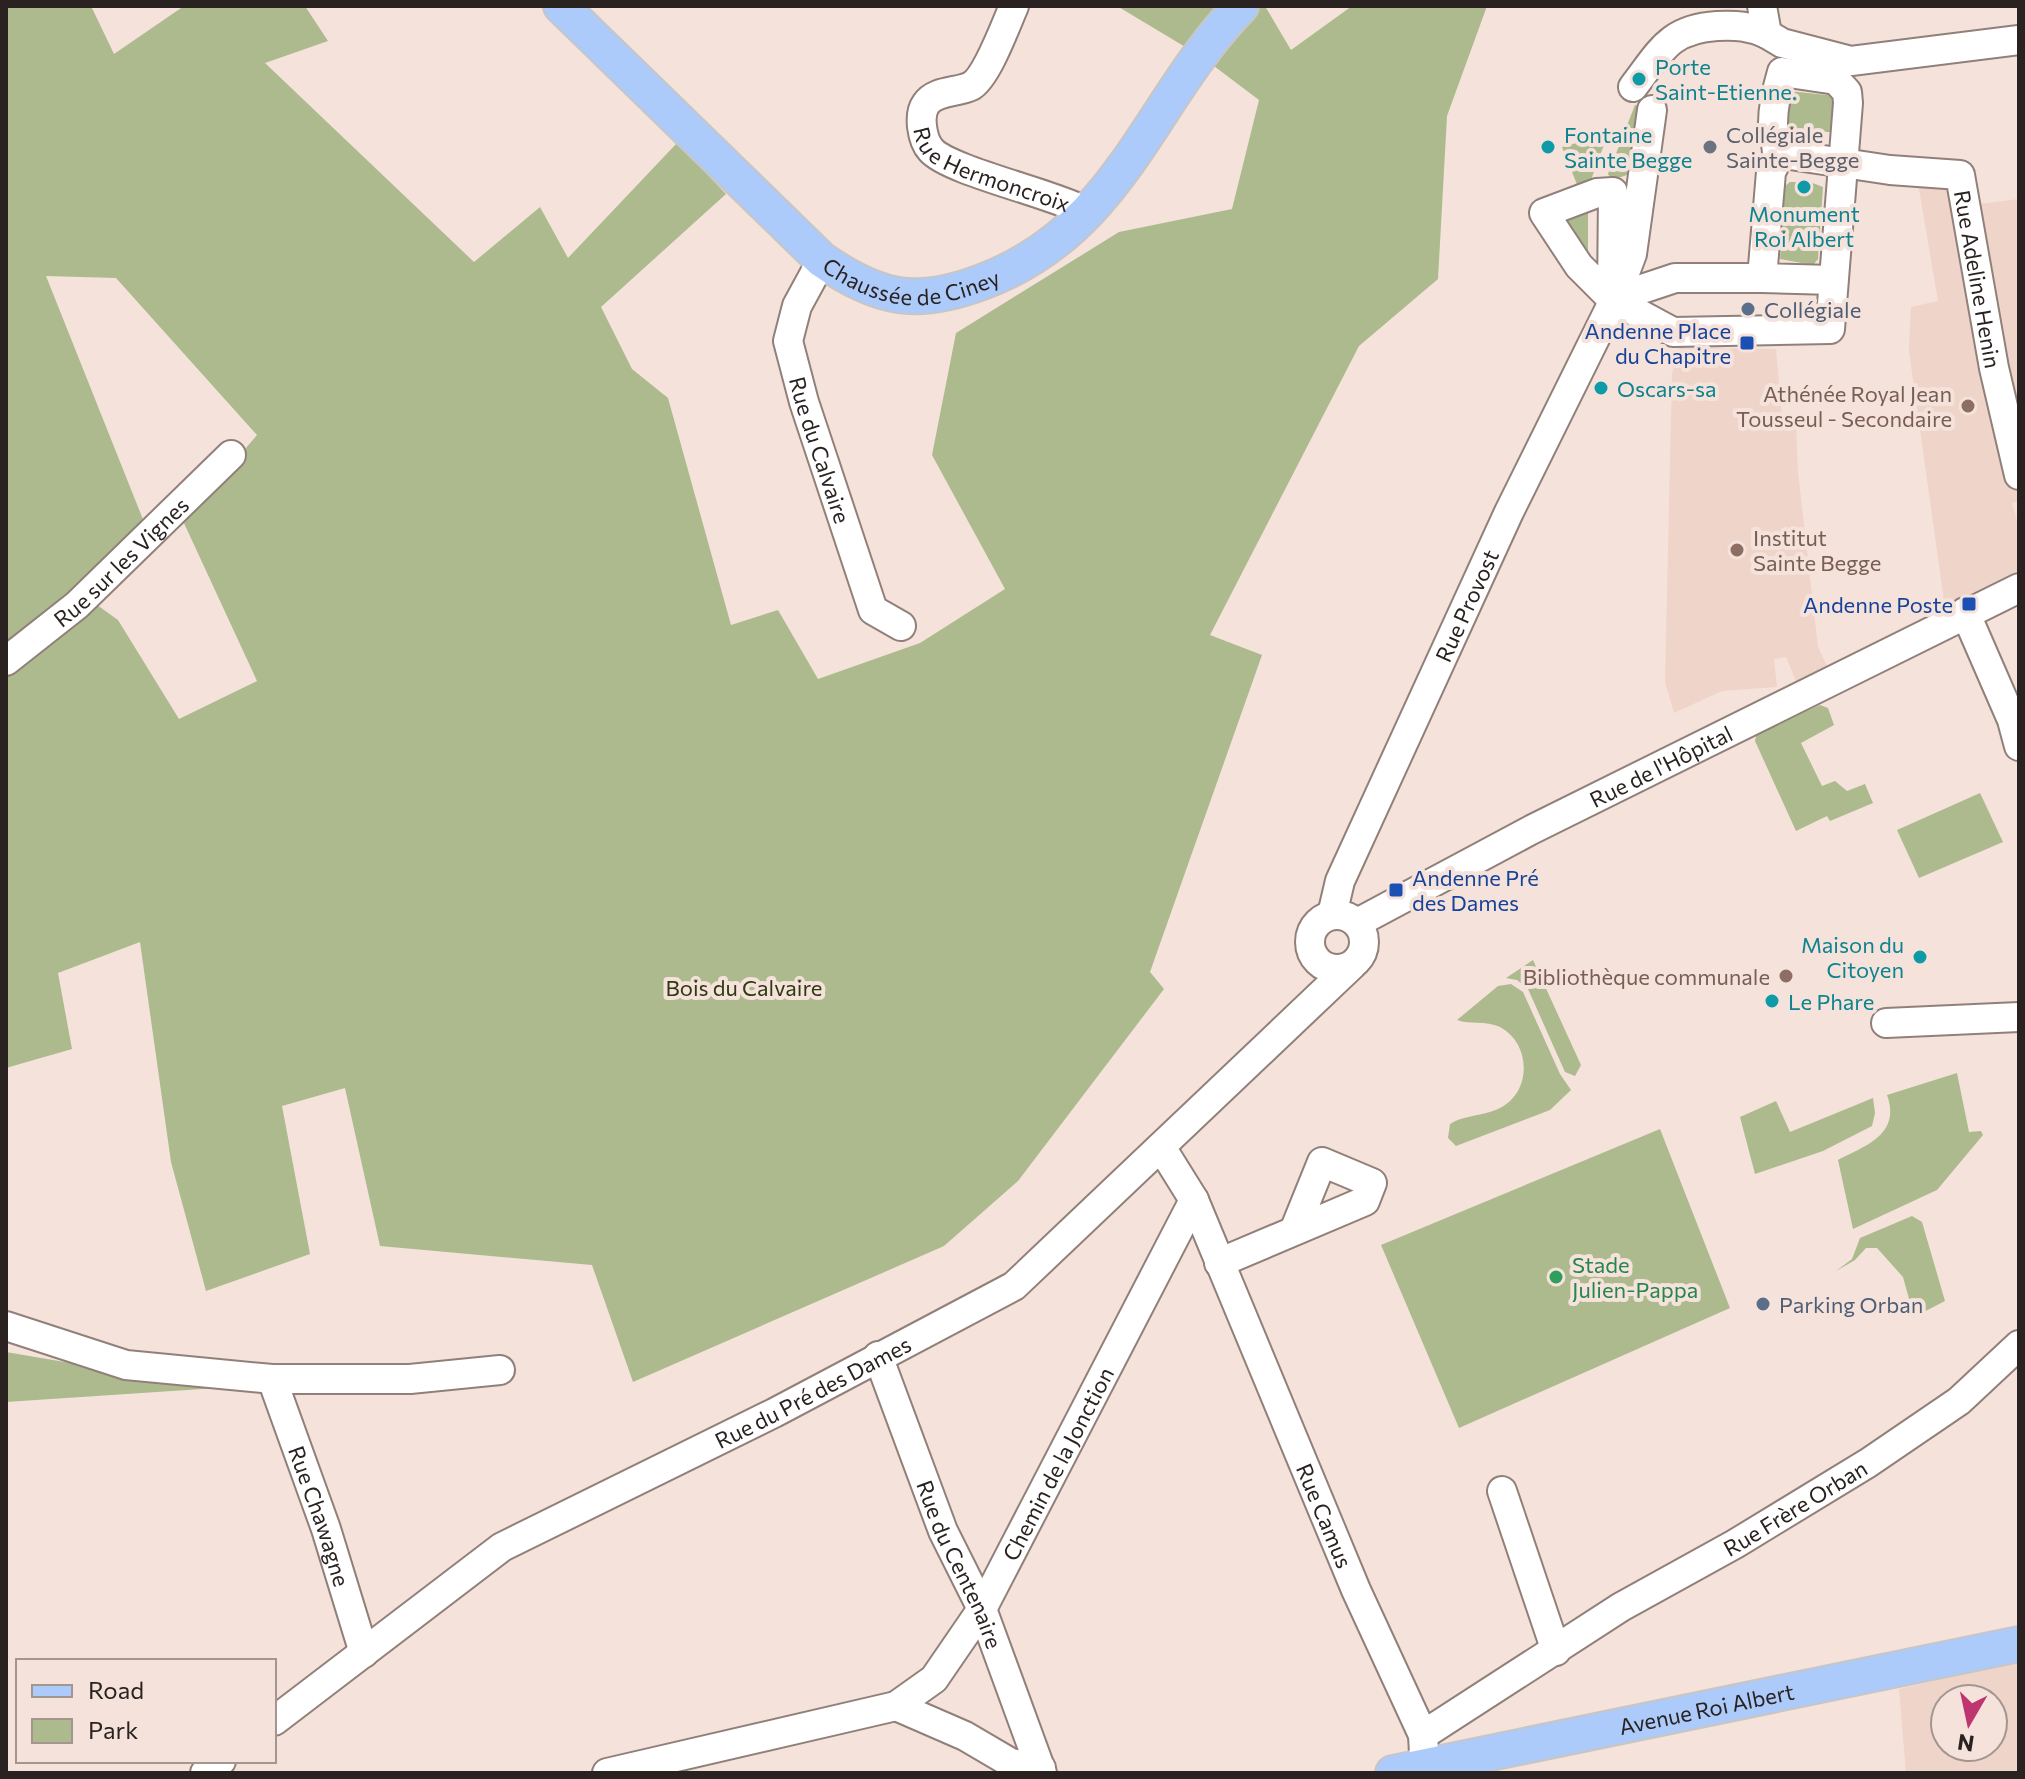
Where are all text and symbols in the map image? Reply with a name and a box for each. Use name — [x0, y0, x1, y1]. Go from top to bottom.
place label: Porte Saint-Etienne. — [1655, 53, 1797, 105]
marker: Porte Saint-Etienne. — [1630, 70, 1648, 88]
place label: Fontaine Sainte Begge — [1564, 121, 1692, 173]
place label: Collégiale Sainte-Begge — [1726, 121, 1859, 173]
street label: Rue Hermoncroix — [909, 124, 1074, 217]
marker: Fontaine Sainte Begge — [1539, 138, 1557, 156]
marker: Collégiale Sainte-Begge — [1701, 138, 1719, 156]
marker: Monument Roi Albert — [1795, 178, 1813, 196]
street label: Rue Adeline Henin — [1949, 188, 2007, 370]
place label: Monument Roi Albert — [1748, 200, 1860, 252]
street label: Chaussée de Ciney — [818, 251, 1003, 310]
place label: Collégiale — [1764, 296, 1861, 323]
marker: Collégiale — [1739, 300, 1757, 318]
place label: Andenne Place du Chapitre — [1584, 317, 1731, 369]
marker: Andenne Place du Chapitre — [1738, 334, 1756, 352]
street label: Rue du Calvaire — [784, 374, 857, 526]
place label: Oscars-sa — [1617, 375, 1717, 402]
marker: Oscars-sa — [1592, 379, 1610, 397]
place label: Athénée Royal Jean Tousseul - Secondaire — [1736, 380, 1952, 432]
marker: Athénée Royal Jean Tousseul - Secondaire — [1959, 397, 1977, 415]
street label: Rue sur les Vignes — [48, 491, 194, 632]
place label: Institut Sainte Begge — [1753, 524, 1881, 576]
marker: Institut Sainte Begge — [1728, 541, 1746, 559]
street label: Rue Provost — [1429, 545, 1504, 666]
place label: Andenne Poste — [1803, 591, 1953, 618]
marker: Andenne Poste — [1960, 595, 1978, 613]
street label: Rue de l'Hôpital — [1585, 719, 1736, 812]
place label: Andenne Pré des Dames — [1412, 864, 1539, 916]
marker: Andenne Pré des Dames — [1387, 881, 1405, 899]
place label: Maison du Citoyen — [1801, 931, 1904, 983]
marker: Maison du Citoyen — [1911, 948, 1929, 966]
place label: Bibliothèque communale — [1523, 963, 1770, 990]
marker: Bibliothèque communale — [1777, 967, 1795, 985]
park label: Bois du Calvaire — [666, 974, 822, 1001]
place label: Le Phare — [1788, 988, 1874, 1015]
marker: Le Phare — [1763, 992, 1781, 1010]
place label: Stade Julien-Pappa — [1572, 1251, 1698, 1303]
marker: Stade Julien-Pappa — [1547, 1268, 1565, 1286]
place label: Parking Orban — [1779, 1291, 1923, 1318]
marker: Parking Orban — [1754, 1295, 1772, 1313]
street label: Rue du Pré des Dames — [710, 1330, 915, 1454]
street label: Chemin de la Jonction — [996, 1362, 1119, 1565]
street label: Rue Chawagne — [284, 1442, 356, 1589]
street label: Rue Frère Orban — [1718, 1454, 1872, 1561]
street label: Rue Camus — [1291, 1459, 1359, 1572]
street label: Rue du Centenaire — [912, 1476, 1009, 1652]
legend — [16, 1659, 276, 1763]
text: Road — [88, 1675, 144, 1704]
street label: Avenue Roi Albert — [1617, 1677, 1796, 1740]
north arrow — [1929, 1683, 2009, 1763]
text: Park — [88, 1715, 138, 1744]
text: N — [1956, 1729, 1976, 1758]

